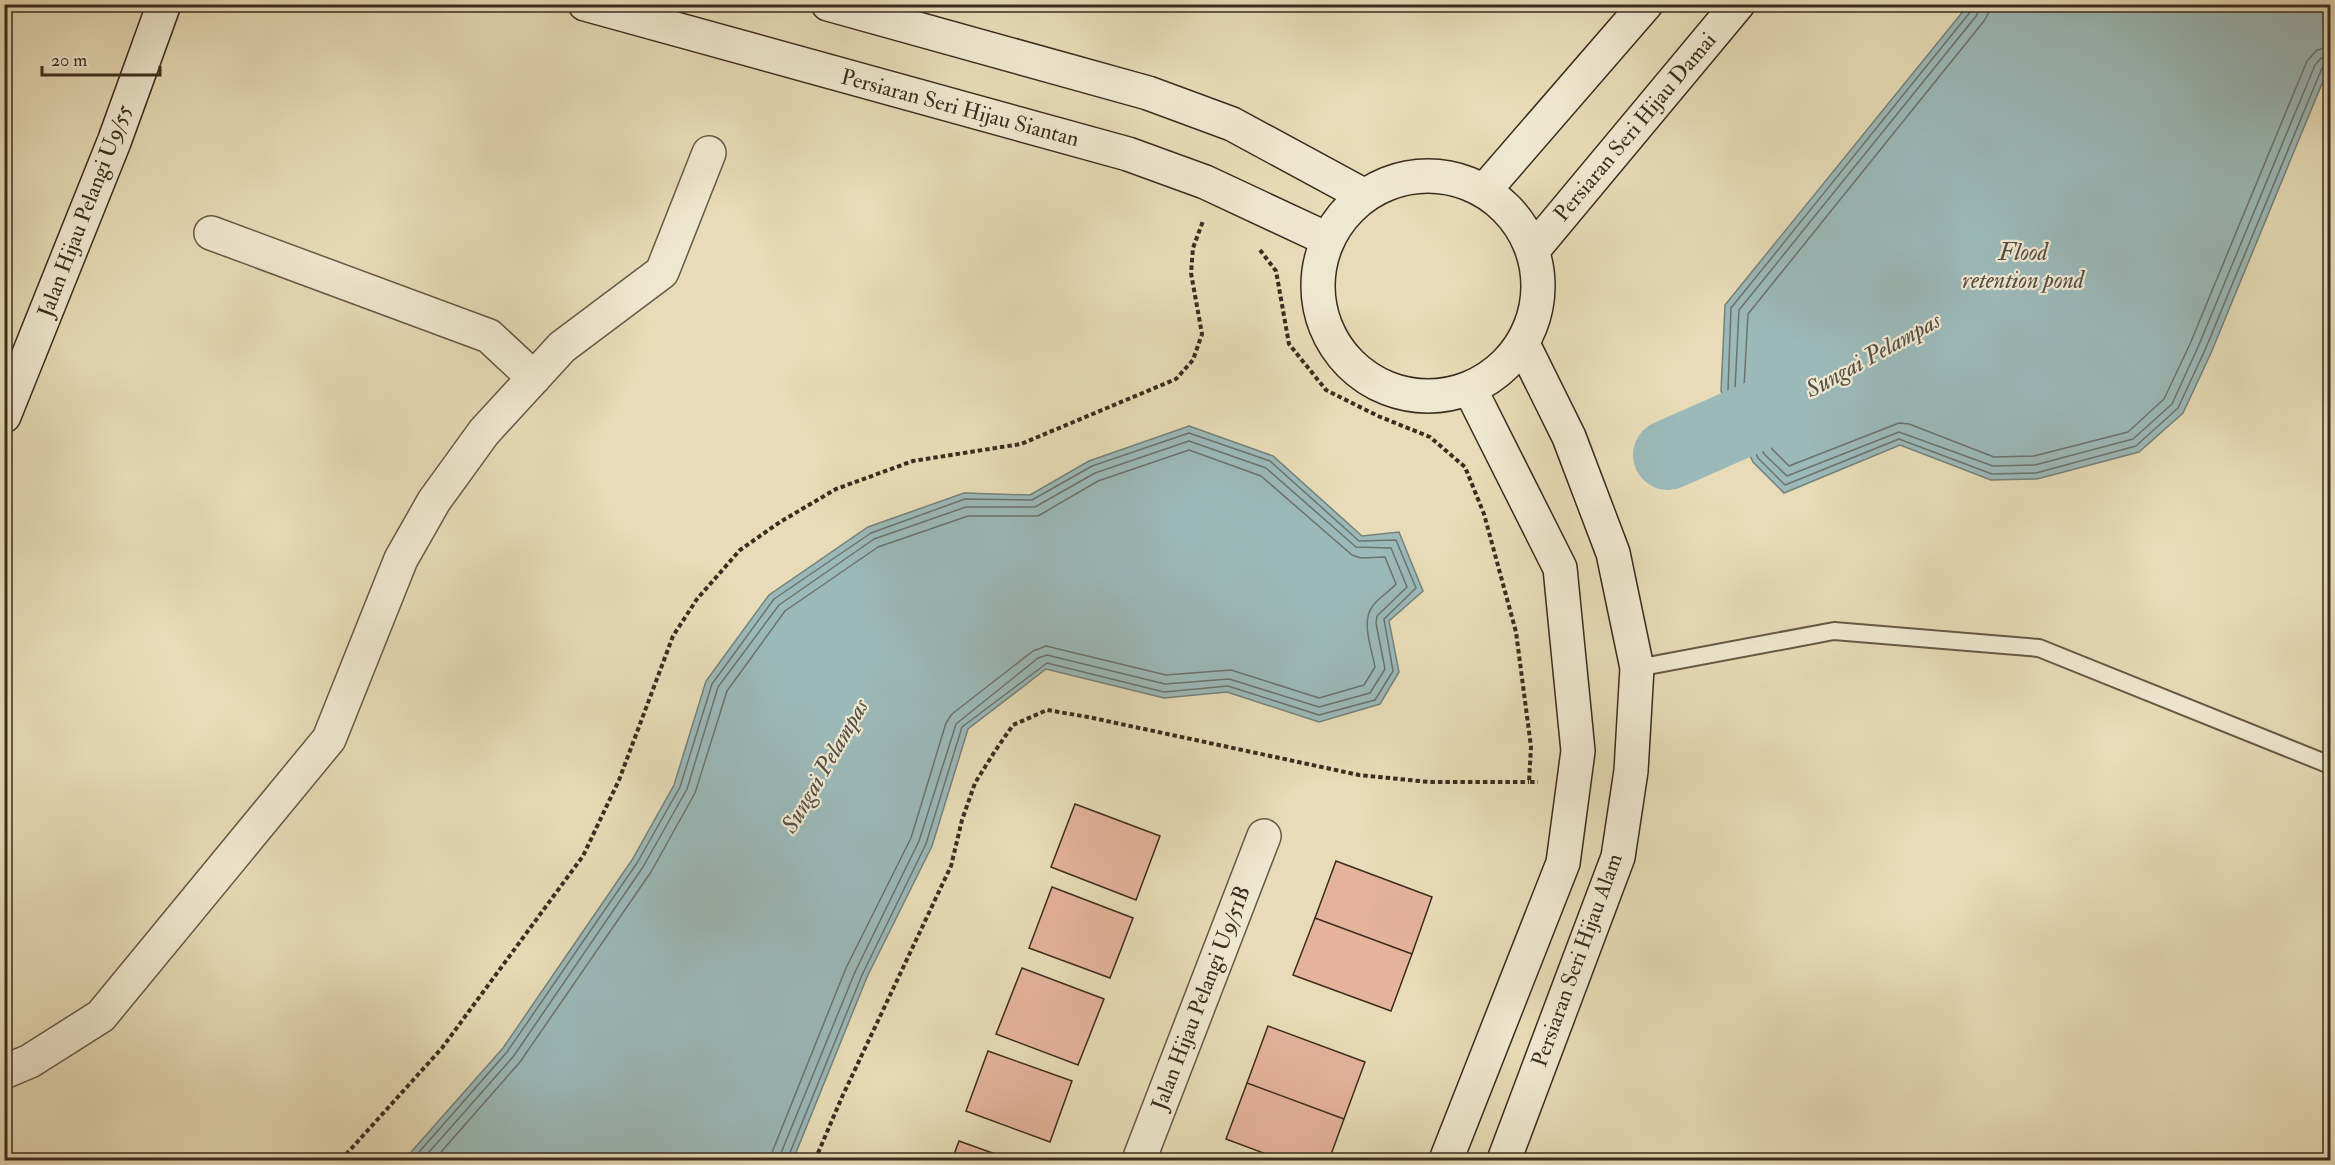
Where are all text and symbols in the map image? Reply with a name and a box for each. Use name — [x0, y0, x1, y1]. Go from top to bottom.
street label: Persiaran Seri Hijau Damai — [1548, 27, 1722, 227]
scale bar — [42, 39, 160, 77]
text: 20 m — [51, 49, 87, 72]
street label: Persiaran Seri Hijau Siantan — [838, 63, 1082, 153]
street label: Jalan Hijau Pelangi U9/55 — [31, 100, 139, 322]
water label: Flood retention pond — [1962, 237, 2086, 296]
water label: Sungai Pelampas — [1799, 305, 1947, 405]
water label: Sungai Pelampas — [774, 693, 876, 840]
street label: Persiaran Seri Hijau Alam — [1525, 849, 1629, 1071]
street label: Jalan Hijau Pelangi U9/51B — [1145, 882, 1257, 1115]

